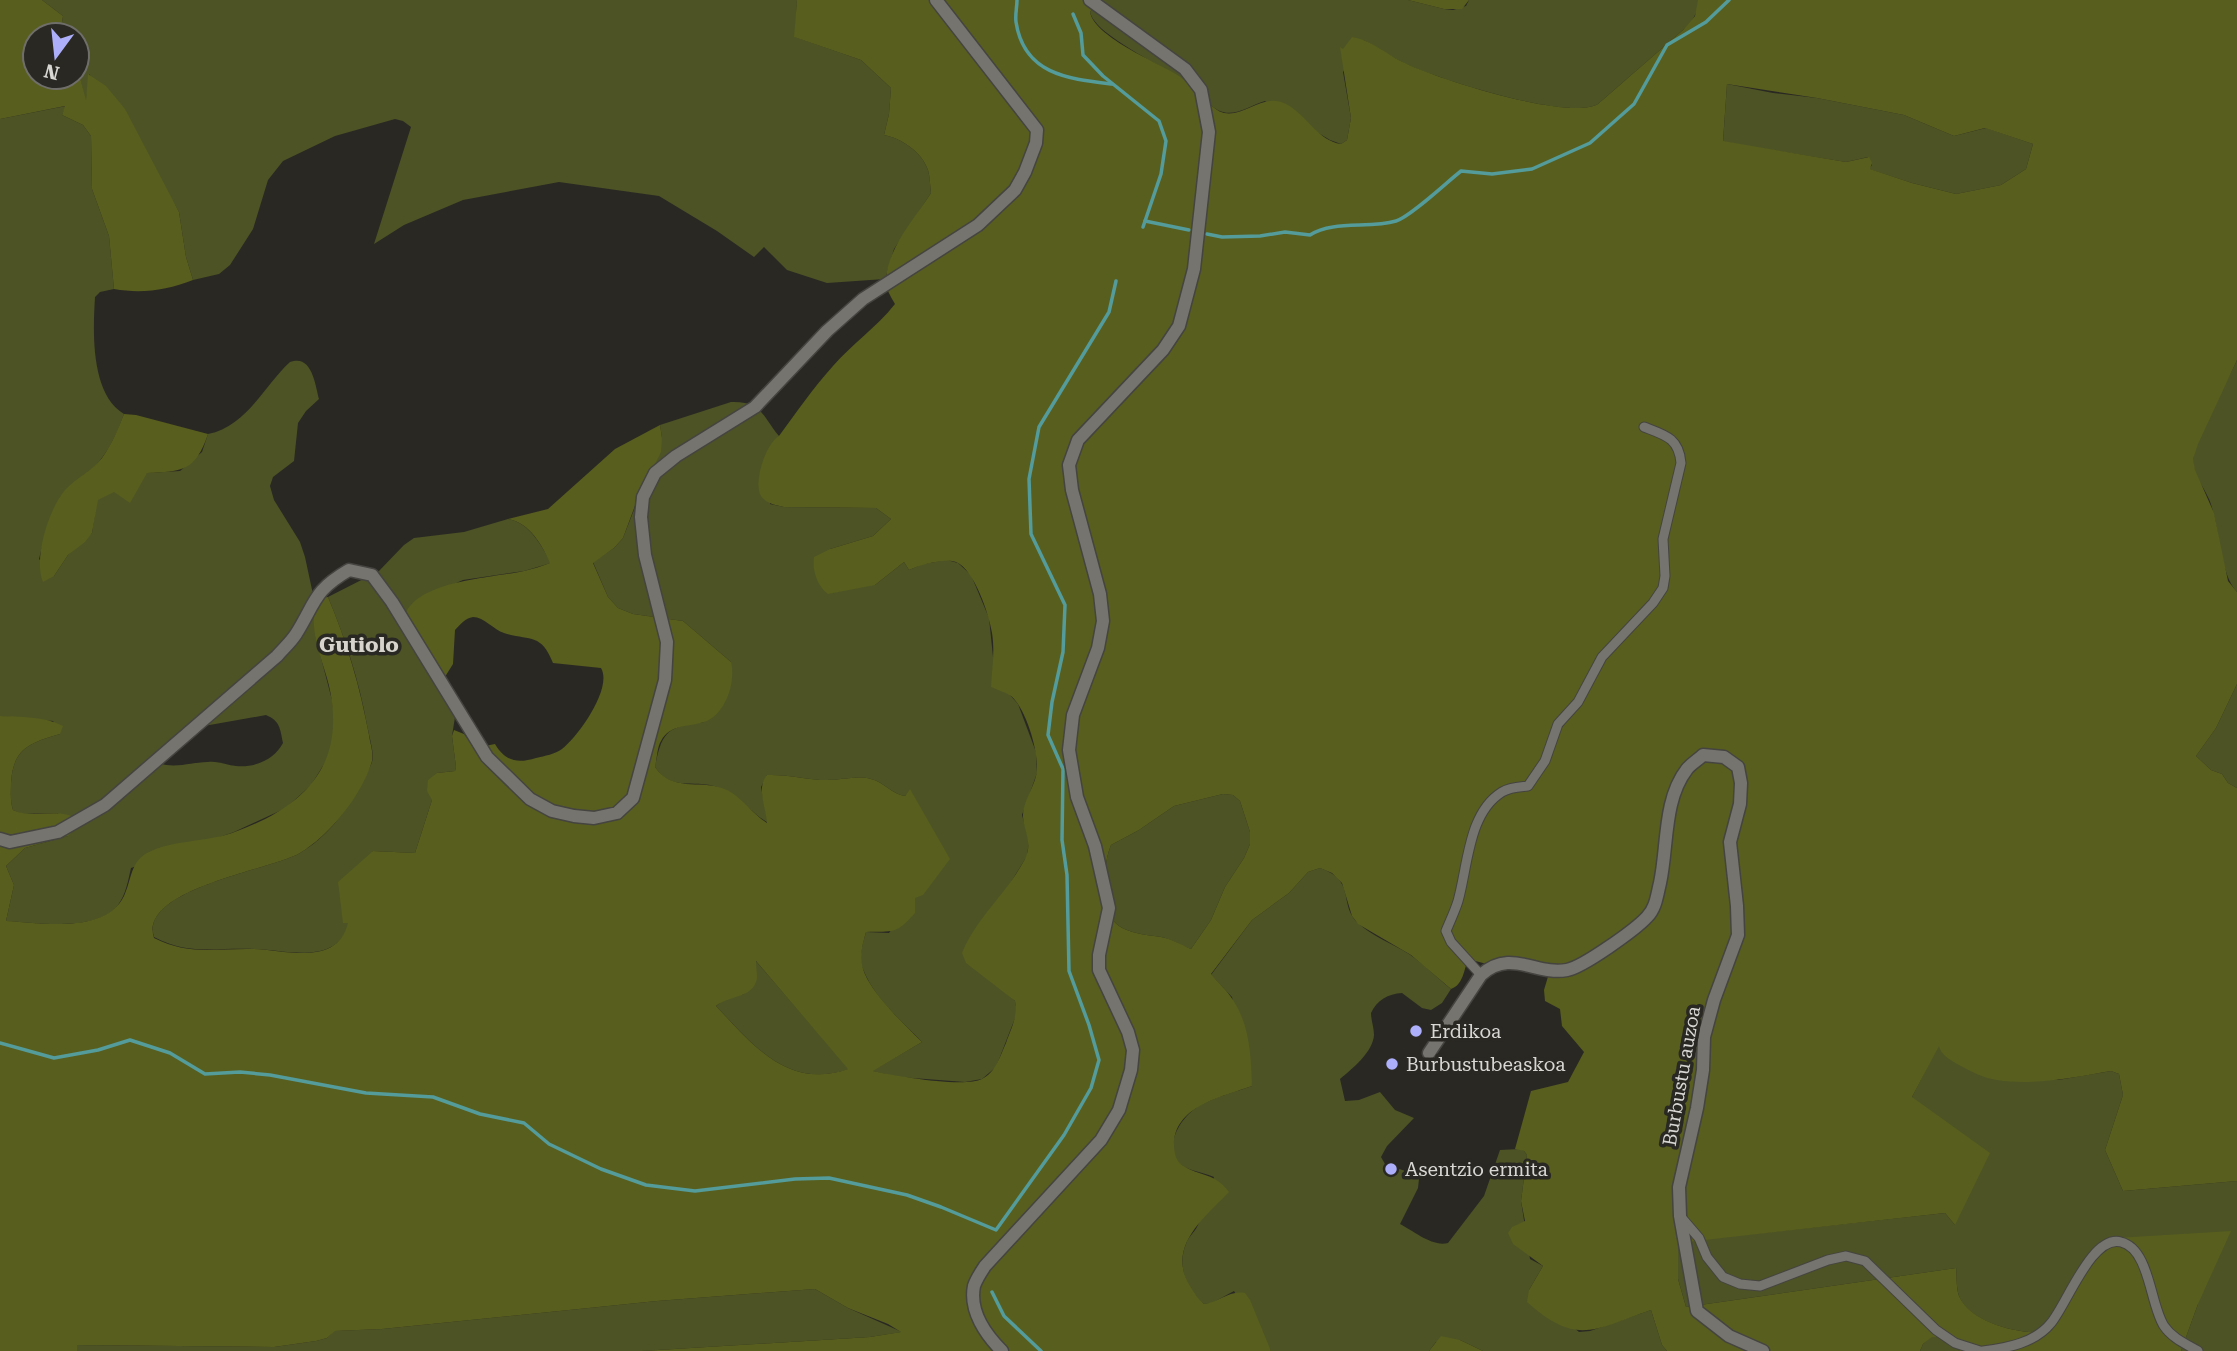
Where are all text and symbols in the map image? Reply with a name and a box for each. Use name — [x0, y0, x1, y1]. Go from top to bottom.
north arrow — [21, 21, 91, 91]
text: N — [41, 59, 62, 85]
district label: Gutiolo — [319, 633, 399, 657]
street label: Burbustu auzoa — [1658, 1004, 1705, 1148]
place label: Erdikoa — [1430, 1020, 1502, 1043]
marker: Erdikoa — [1408, 1023, 1424, 1039]
place label: Burbustubeaskoa — [1406, 1053, 1566, 1076]
marker: Burbustubeaskoa — [1384, 1056, 1400, 1072]
place label: Asentzio ermita — [1405, 1158, 1548, 1181]
marker: Asentzio ermita — [1383, 1161, 1399, 1177]

